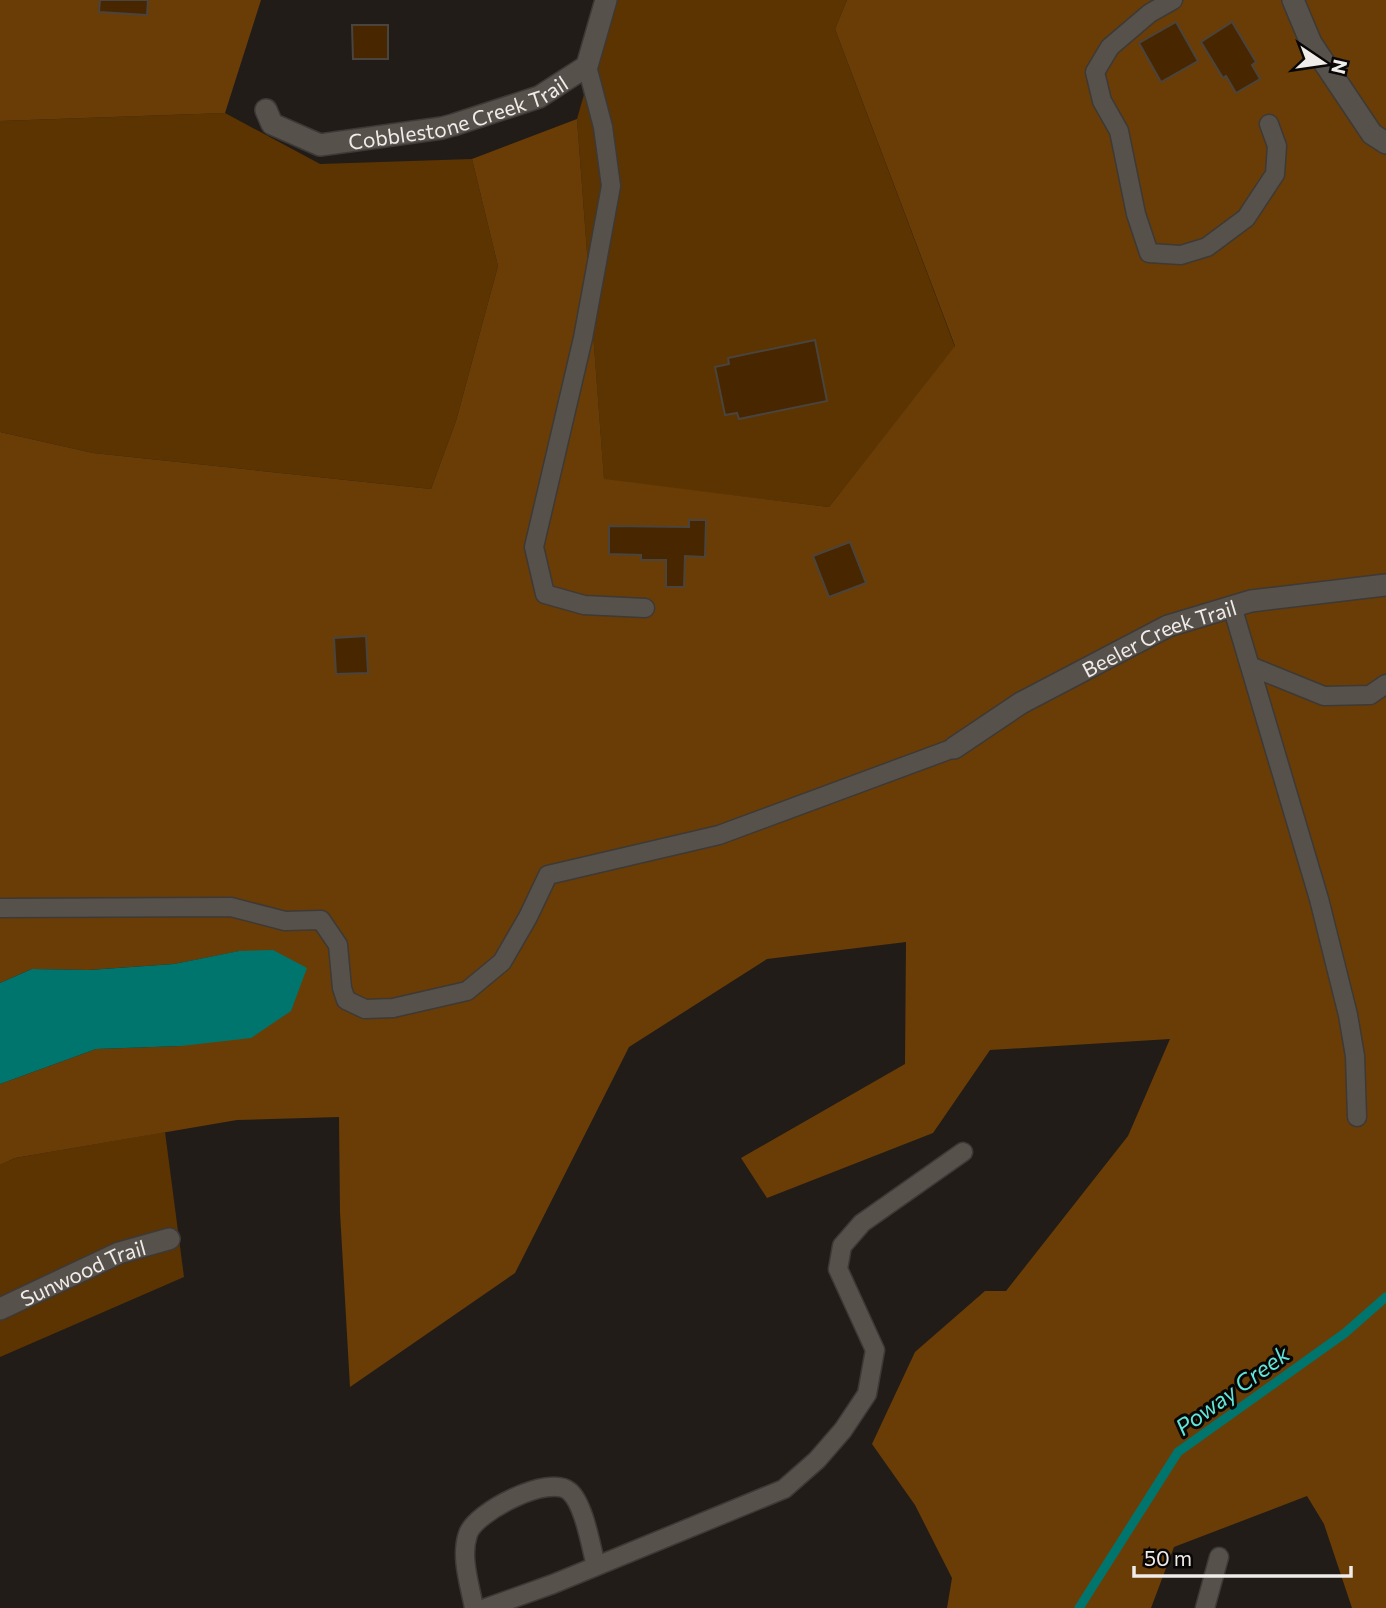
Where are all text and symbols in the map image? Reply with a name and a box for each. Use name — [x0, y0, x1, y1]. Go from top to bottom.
north arrow — [1288, 28, 1358, 98]
text: N — [1327, 57, 1353, 76]
street label: Cobblestone Creek Trail — [347, 70, 572, 153]
street label: Beeler Creek Trail — [1077, 594, 1239, 682]
street label: Sunwood Trail — [16, 1234, 148, 1310]
water label: Poway Creek — [1169, 1339, 1295, 1441]
scale bar — [1134, 1534, 1351, 1578]
text: 50 m — [1144, 1545, 1192, 1570]

